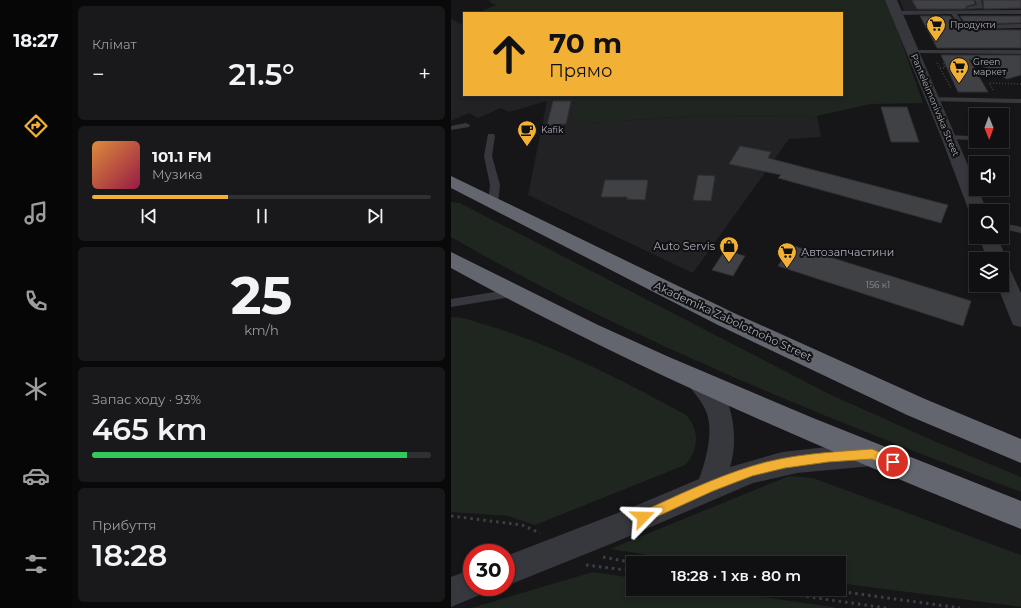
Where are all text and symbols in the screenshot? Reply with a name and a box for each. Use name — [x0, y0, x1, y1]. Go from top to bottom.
supermarket icon: Продукти — [925, 14, 947, 42]
place label: Продукти — [950, 19, 996, 30]
text: 70 m — [549, 26, 622, 60]
icon: ahead — [483, 28, 535, 80]
text: 18:27 — [13, 30, 59, 52]
text: Клімат — [92, 36, 137, 52]
street label: Panteleimonivska Street — [909, 52, 962, 158]
text: 21.5° — [228, 56, 295, 93]
supermarket icon: Green маркет — [948, 56, 970, 84]
place label: Green маркет — [973, 56, 1007, 77]
text: Прямо — [549, 60, 612, 82]
text: − — [92, 61, 105, 88]
text: + — [418, 61, 431, 88]
north arrow — [969, 108, 1009, 148]
map controls — [969, 108, 1009, 292]
icon: directions — [22, 112, 50, 140]
cafe icon: Kafik — [516, 119, 538, 147]
place label: Kafik — [541, 124, 564, 135]
text: 101.1 FM — [152, 147, 212, 166]
button: sound — [969, 156, 1009, 196]
text: Музика — [152, 166, 203, 182]
icon: music — [22, 199, 50, 227]
button: search — [969, 204, 1009, 244]
icon: previous — [138, 205, 160, 227]
icon: pause — [251, 205, 273, 227]
icon: next — [364, 205, 386, 227]
shop icon: Auto Servis — [718, 235, 740, 263]
place label: Auto Servis — [654, 239, 716, 253]
supermarket icon: Автозапчастини — [776, 241, 798, 269]
place label: Автозапчастини — [801, 245, 894, 259]
button: layers — [969, 252, 1009, 292]
text: 25 — [231, 264, 292, 327]
street label: Akademika Zabolotnoho Street — [652, 278, 815, 364]
house number: 156 к1 — [866, 279, 890, 290]
icon: phone — [22, 287, 50, 315]
text: km/h — [244, 322, 279, 338]
icon: climate — [22, 375, 50, 403]
text: Запас ходу · 93% — [92, 391, 201, 407]
text: 465 km — [92, 411, 207, 448]
pin — [876, 445, 910, 479]
icon: arrive — [882, 451, 904, 473]
icon: car — [22, 462, 50, 490]
position arrow — [622, 496, 664, 538]
text: Прибуття — [92, 517, 156, 533]
text: 18:28 — [92, 537, 167, 574]
speed limit sign: 30 — [463, 544, 515, 596]
icon: filters — [22, 550, 50, 578]
text: 18:28 · 1 хв · 80 m — [671, 566, 801, 585]

